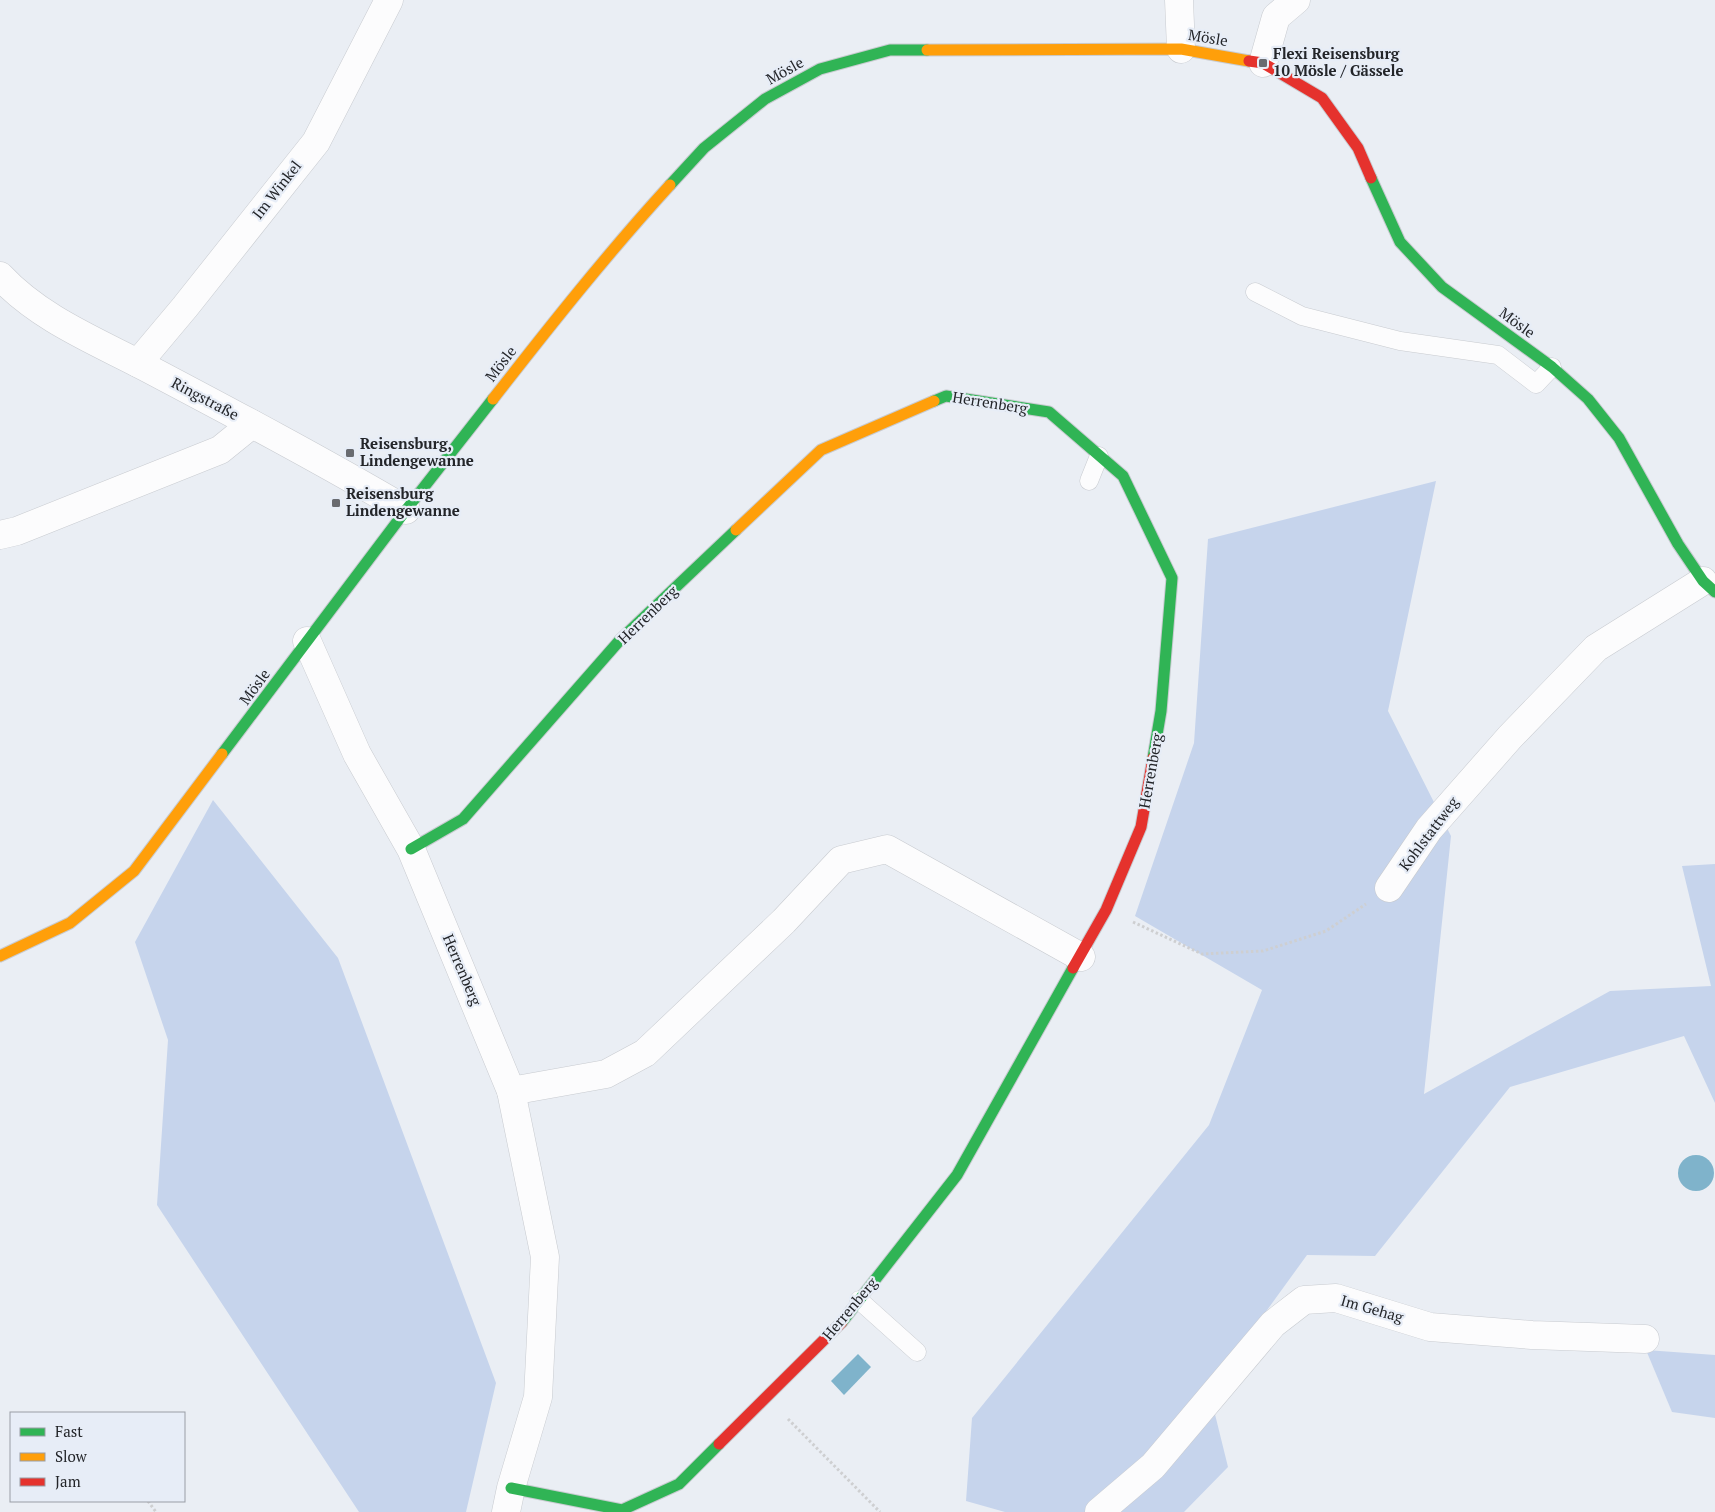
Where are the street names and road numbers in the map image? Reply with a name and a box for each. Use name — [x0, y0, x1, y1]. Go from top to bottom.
street label: Mösle — [1187, 24, 1229, 50]
street label: Mösle — [762, 52, 807, 89]
street label: Im Winkel — [247, 156, 305, 223]
street label: Mösle — [1496, 302, 1540, 342]
street label: Mösle — [480, 342, 520, 385]
street label: Ringstraße — [168, 372, 243, 424]
street label: Herrenberg — [951, 386, 1030, 418]
street label: Herrenberg — [613, 580, 682, 648]
street label: Mösle — [234, 664, 274, 708]
street label: Herrenberg — [1134, 731, 1167, 810]
street label: Kohlstattweg — [1394, 792, 1463, 874]
street label: Herrenberg — [439, 931, 487, 1009]
street label: Herrenberg — [817, 1272, 882, 1344]
street label: Im Gehag — [1339, 1290, 1407, 1327]

